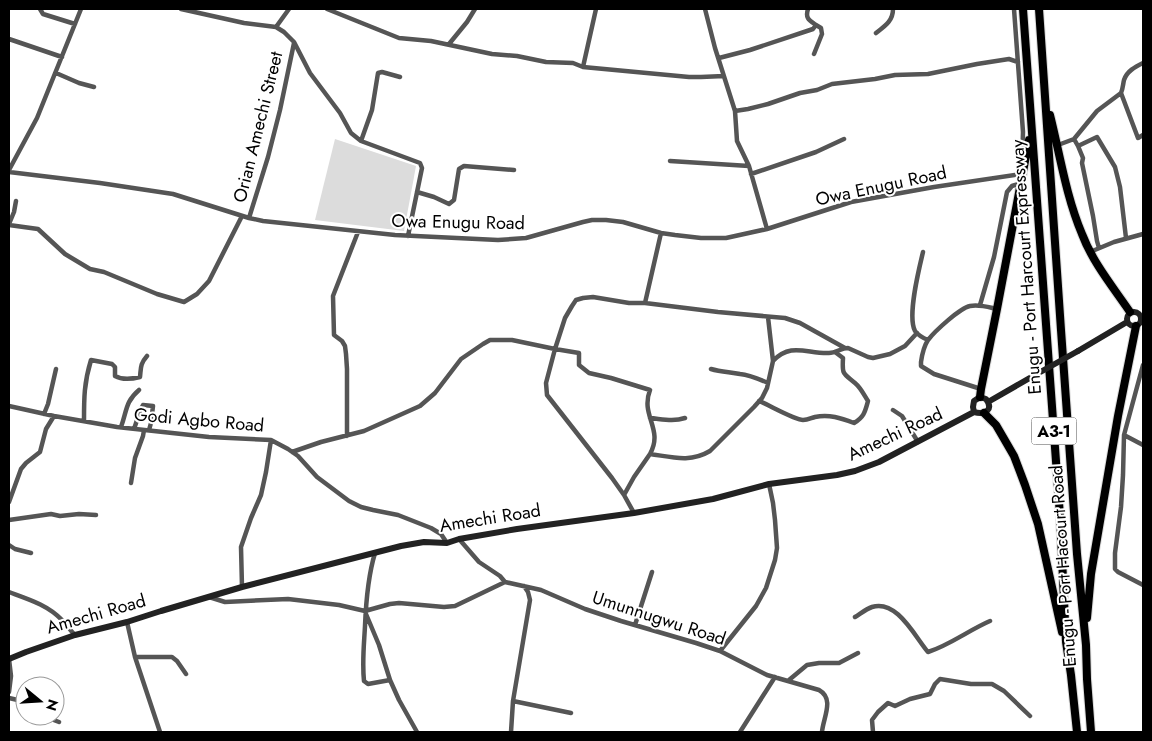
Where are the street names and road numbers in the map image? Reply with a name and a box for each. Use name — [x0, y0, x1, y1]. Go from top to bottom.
street label: Orian Amechi Street — [227, 48, 290, 205]
street label: Enugu - Port Harcourt Expressway — [1004, 139, 1048, 395]
street label: Owa Enugu Road — [813, 159, 949, 213]
street label: Owa Enugu Road — [391, 208, 525, 236]
street label: Godi Agbo Road — [133, 401, 265, 439]
street label: Amechi Road — [843, 401, 947, 467]
road number: A3-1 — [1032, 418, 1076, 444]
street label: Enugu - Port Hacourt Road — [1043, 464, 1083, 668]
street label: Amechi Road — [438, 497, 542, 539]
street label: Umunnugwu Road — [589, 584, 729, 652]
street label: Amechi Road — [43, 587, 149, 641]

